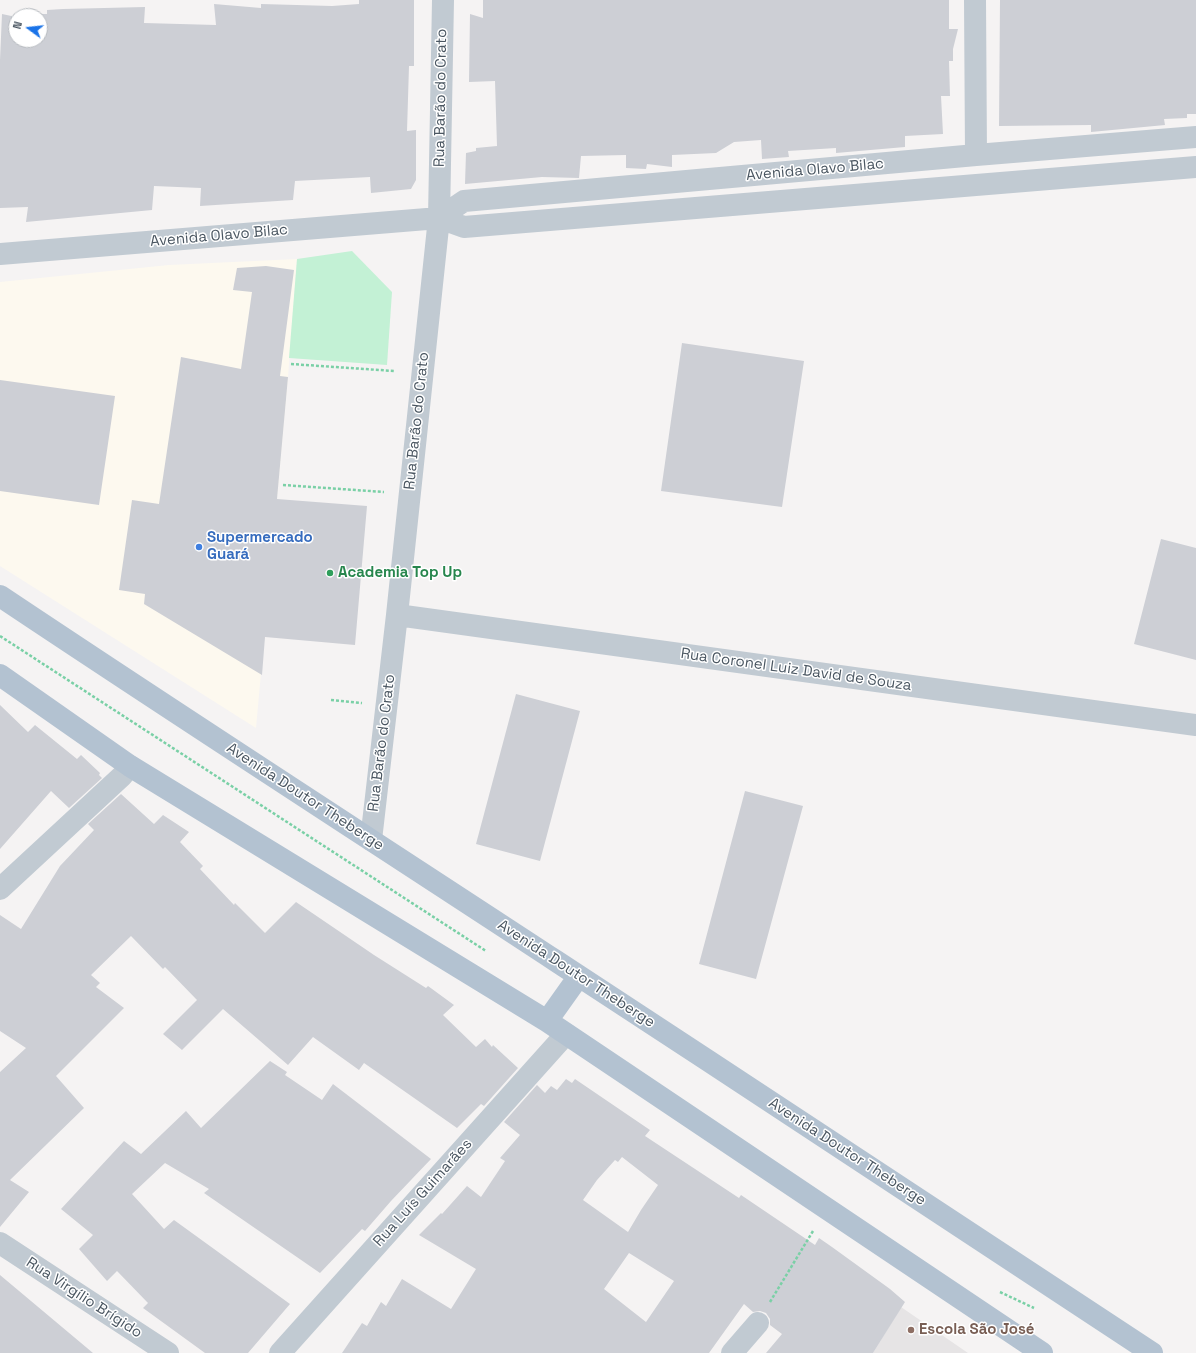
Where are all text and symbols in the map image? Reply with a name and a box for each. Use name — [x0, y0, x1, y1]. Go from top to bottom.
north arrow — [8, 8, 48, 48]
text: N — [10, 20, 25, 31]
street label: Rua Barão do Crato — [431, 29, 451, 167]
street label: Avenida Olavo Bilac — [745, 155, 885, 185]
street label: Avenida Olavo Bilac — [149, 221, 289, 251]
street label: Rua Barão do Crato — [401, 351, 433, 491]
place label: Supermercado Guará — [207, 529, 313, 564]
marker: Supermercado Guará — [194, 542, 204, 552]
place label: Academia Top Up — [338, 564, 462, 582]
marker: Academia Top Up — [325, 568, 335, 578]
street label: Rua Coronel Luiz David de Souza — [679, 645, 913, 695]
street label: Rua Barão do Crato — [365, 673, 399, 813]
street label: Avenida Doutor Theberge — [223, 739, 387, 855]
street label: Avenida Doutor Theberge — [494, 916, 658, 1032]
street label: Avenida Doutor Theberge — [765, 1094, 929, 1210]
street label: Rua Luís Guimarães — [370, 1135, 476, 1251]
street label: Rua Virgílio Brígido — [23, 1254, 145, 1342]
place label: Escola São José — [919, 1321, 1034, 1339]
marker: Escola São José — [906, 1325, 916, 1335]

